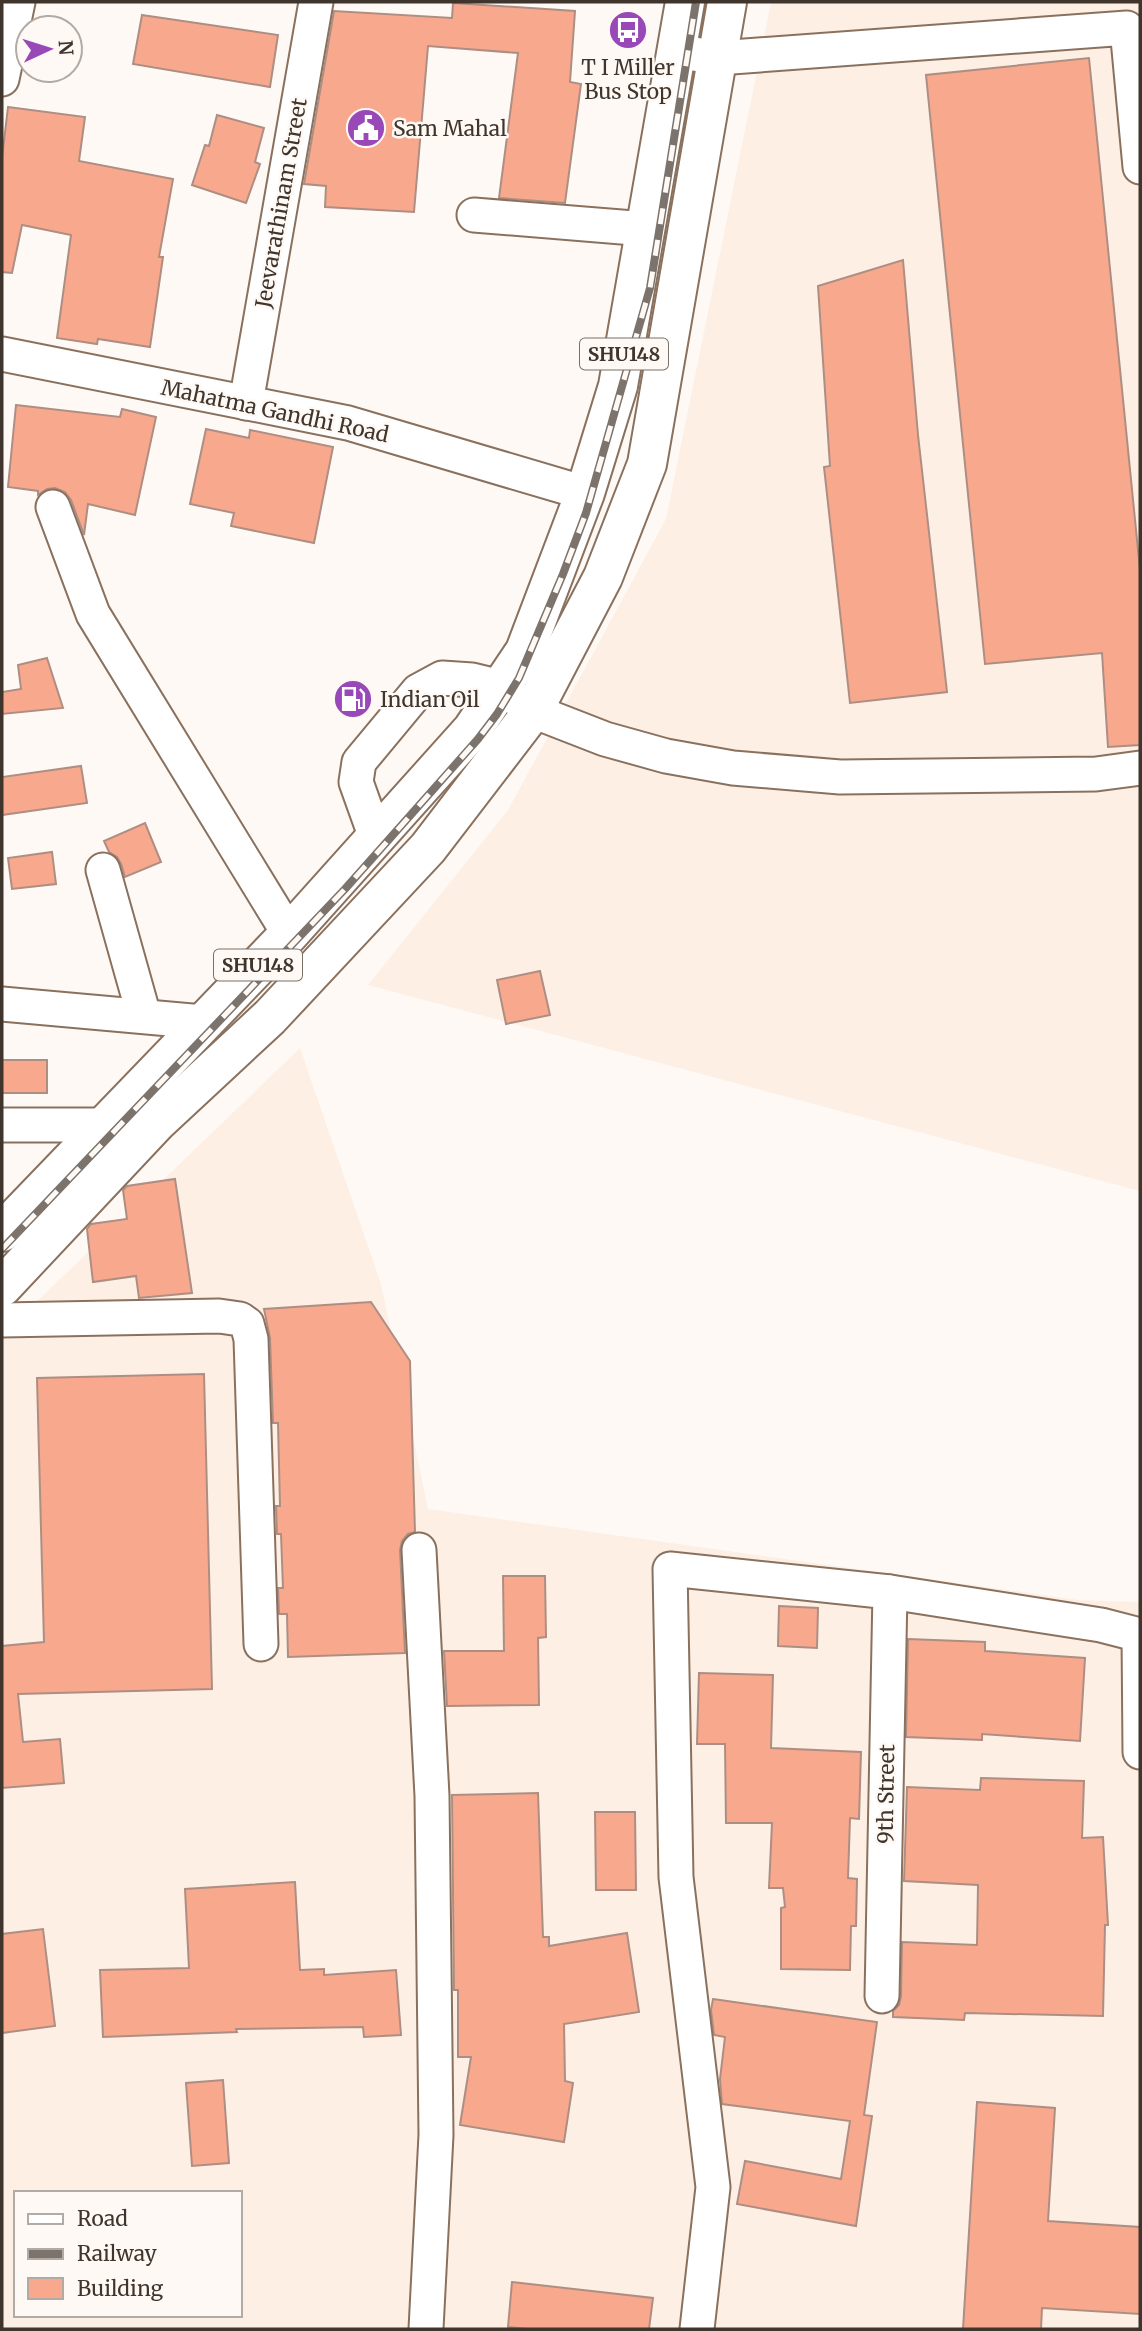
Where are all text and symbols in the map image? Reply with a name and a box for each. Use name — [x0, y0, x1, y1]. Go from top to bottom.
bus stop icon: T I Miller Bus Stop — [607, 9, 649, 51]
north arrow — [14, 14, 84, 84]
text: N — [53, 39, 78, 56]
place label: T I Miller Bus Stop — [581, 54, 675, 105]
street label: Jeevarathinam Street — [249, 96, 313, 311]
public building icon: Sam Mahal — [345, 107, 387, 149]
place label: Sam Mahal — [393, 115, 507, 142]
road number: SHU148 — [580, 338, 668, 370]
street label: Mahatma Gandhi Road — [159, 374, 392, 448]
fuel station icon: Indian Oil — [332, 678, 374, 720]
place label: Indian Oil — [380, 686, 480, 713]
road number: SHU148 — [214, 950, 302, 981]
street label: 9th Street — [872, 1744, 900, 1844]
legend — [14, 2191, 242, 2317]
text: Road — [77, 2205, 128, 2232]
text: Railway — [77, 2240, 158, 2267]
text: Building — [77, 2275, 164, 2302]

